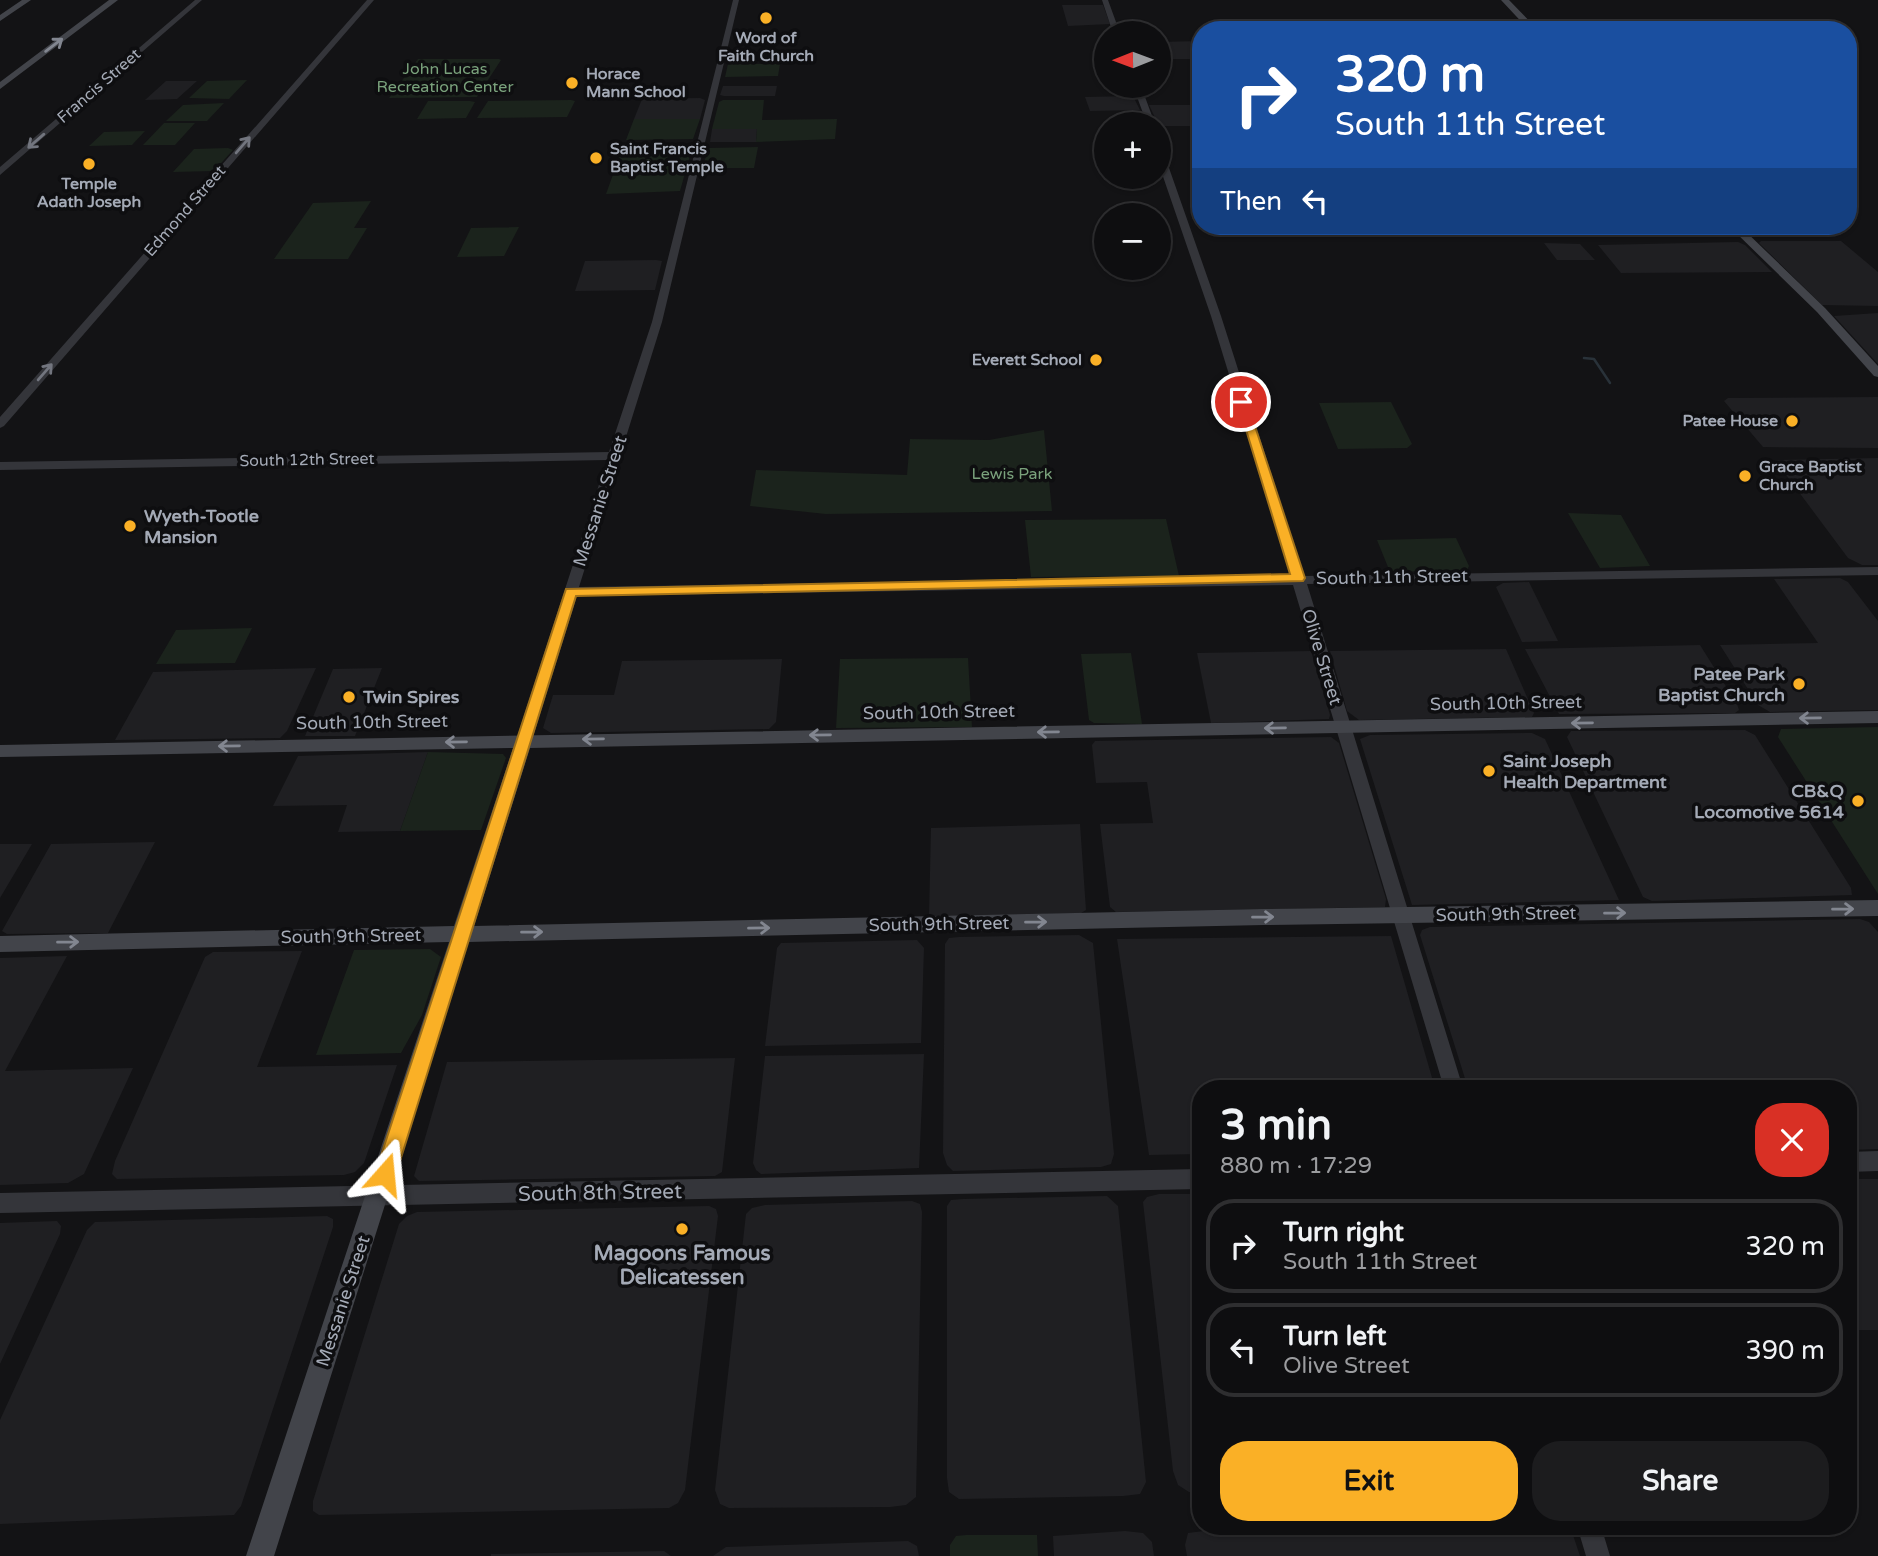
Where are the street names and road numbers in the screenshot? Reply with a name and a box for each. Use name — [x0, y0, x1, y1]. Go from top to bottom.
street label: Francis Street — [53, 44, 145, 128]
street label: Edmond Street — [140, 161, 230, 261]
street label: Messanie Street — [568, 433, 632, 569]
street label: South 12th Street — [239, 449, 375, 471]
street label: South 11th Street — [1316, 565, 1468, 589]
street label: Olive Street — [1297, 606, 1347, 708]
street label: South 10th Street — [1430, 691, 1582, 715]
street label: South 10th Street — [863, 700, 1015, 724]
street label: South 10th Street — [296, 710, 448, 734]
street label: South 9th Street — [1435, 902, 1577, 926]
street label: South 9th Street — [868, 912, 1010, 936]
street label: South 9th Street — [280, 924, 422, 948]
street label: South 8th Street — [518, 1179, 682, 1207]
street label: Messanie Street — [311, 1233, 375, 1369]

